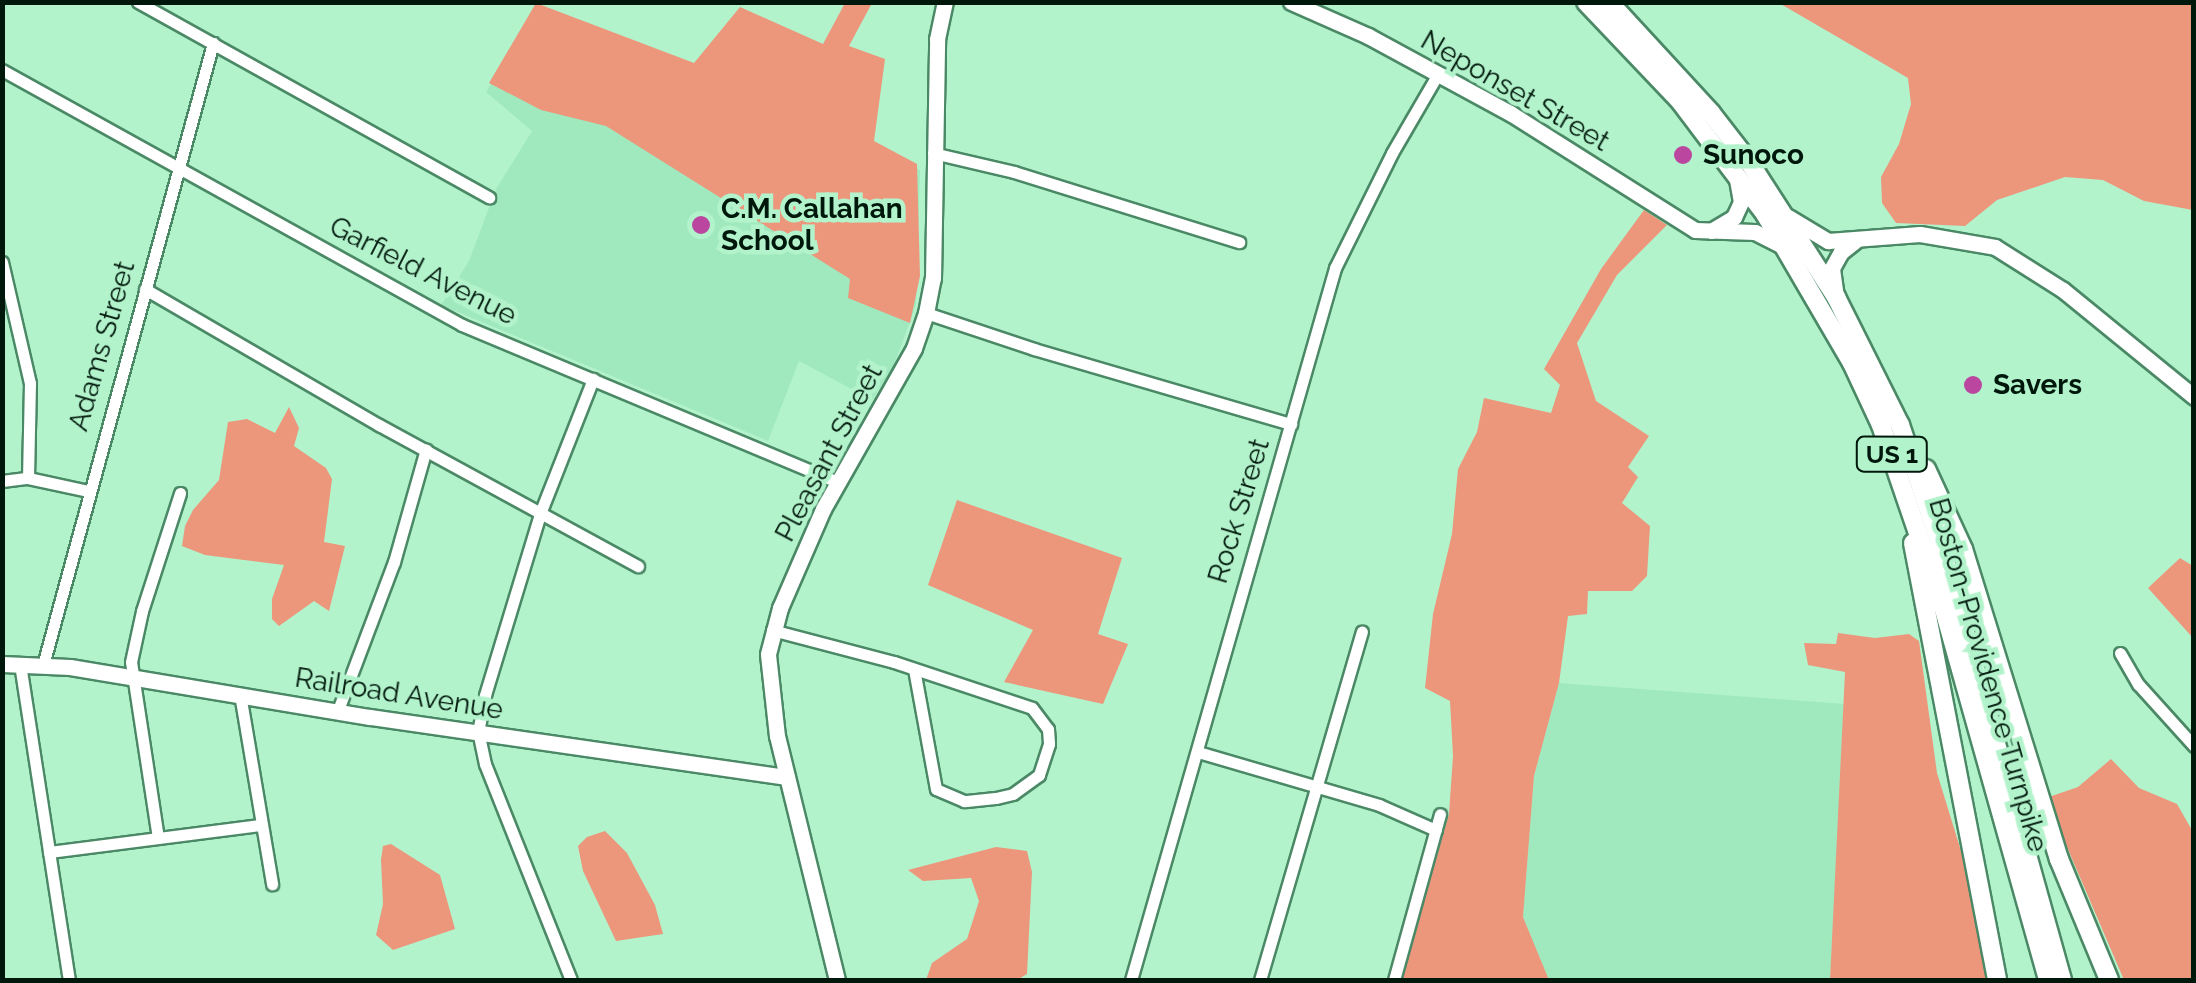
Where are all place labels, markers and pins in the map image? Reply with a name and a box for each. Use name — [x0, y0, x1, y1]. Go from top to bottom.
place label: Sunoco — [1703, 138, 1804, 172]
marker: Sunoco — [1672, 144, 1694, 166]
place label: C.M. Callahan School — [721, 192, 903, 258]
marker: C.M. Callahan School — [690, 214, 712, 236]
place label: Savers — [1993, 368, 2082, 402]
marker: Savers — [1962, 374, 1984, 396]

